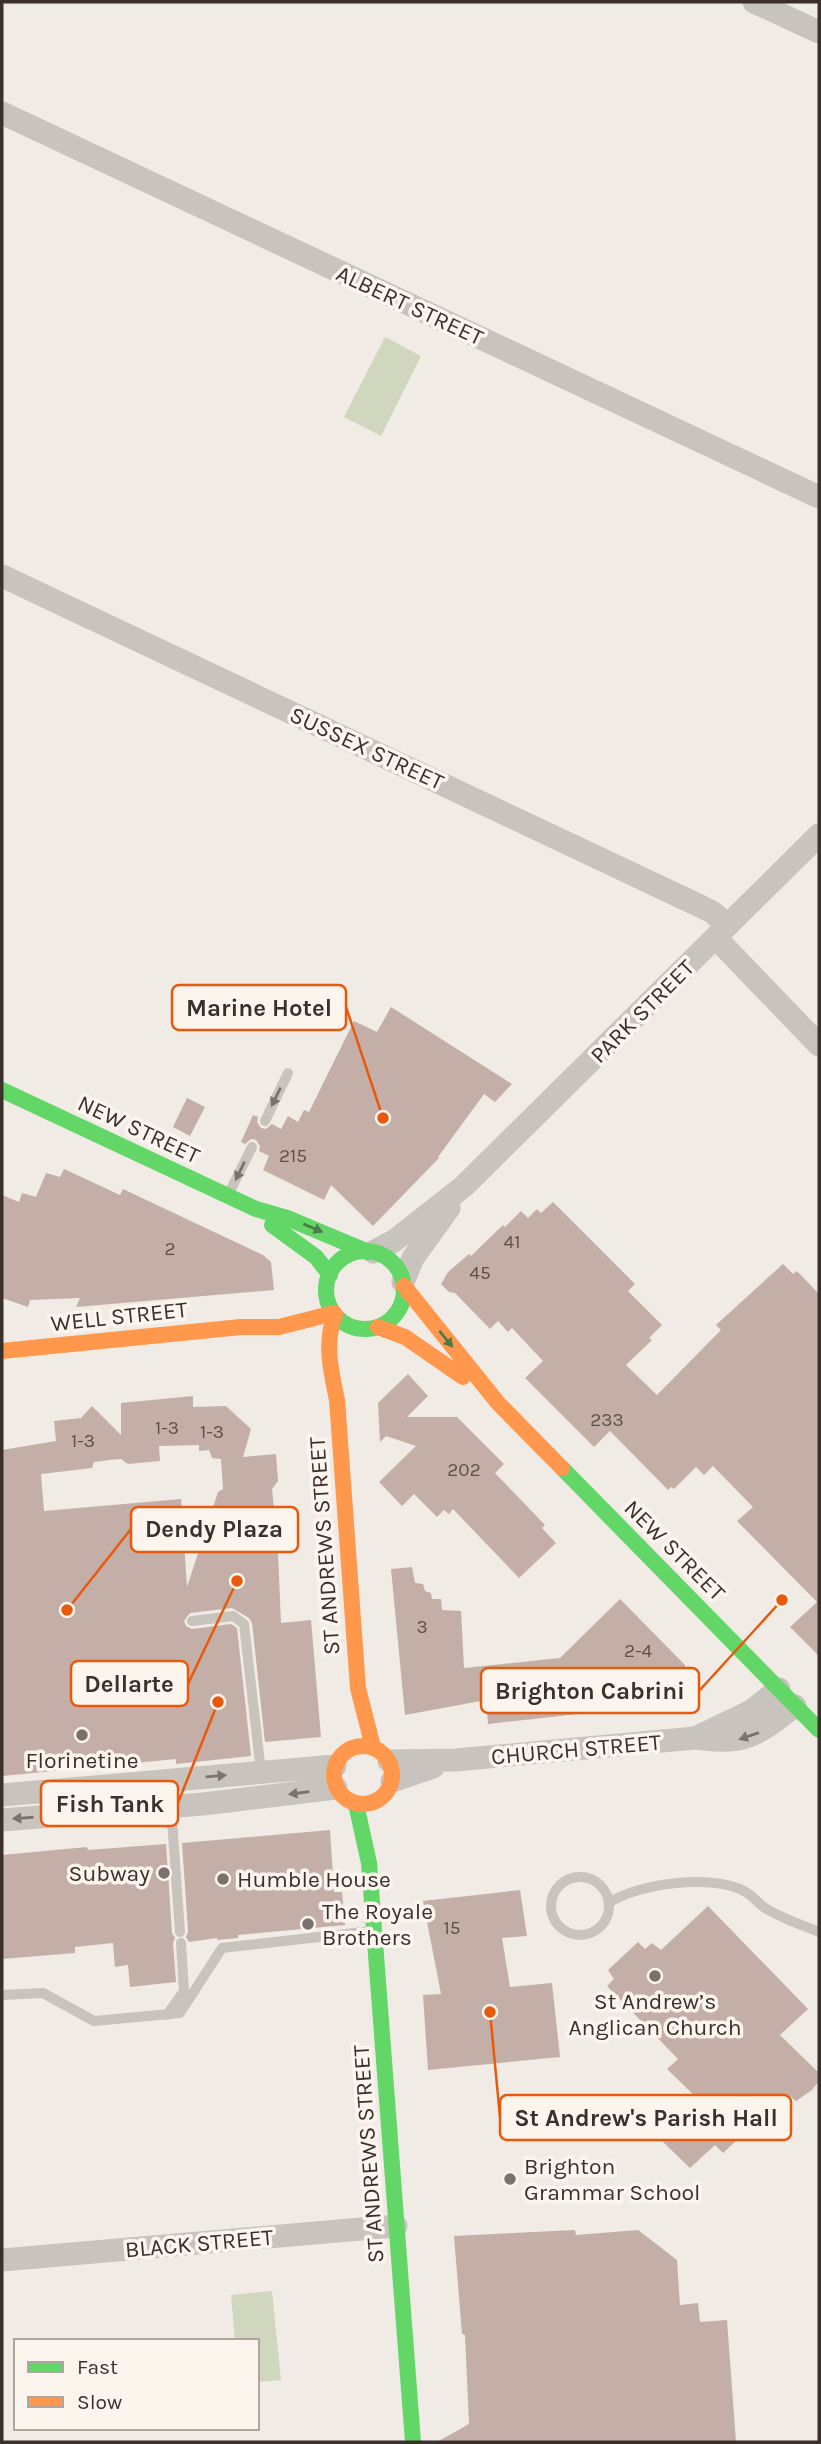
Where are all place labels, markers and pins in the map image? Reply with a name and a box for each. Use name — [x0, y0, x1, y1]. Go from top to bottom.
callout: Marine Hotel — [172, 985, 346, 1030]
callout: Dendy Plaza — [131, 1507, 298, 1552]
callout: Dellarte — [71, 1661, 188, 1706]
callout: Brighton Cabrini — [481, 1668, 699, 1713]
marker: Florinetine — [74, 1727, 90, 1743]
place label: Florinetine — [25, 1747, 139, 1774]
callout: Fish Tank — [41, 1781, 178, 1826]
place label: Subway — [69, 1860, 150, 1887]
marker: Subway — [156, 1865, 172, 1881]
place label: Humble House — [237, 1866, 391, 1893]
marker: Humble House — [215, 1871, 231, 1887]
place label: The Royale Brothers — [322, 1898, 433, 1951]
marker: The Royale Brothers — [300, 1916, 316, 1932]
marker: St Andrew’s Anglican Church — [647, 1968, 663, 1984]
place label: St Andrew’s Anglican Church — [568, 1988, 742, 2041]
callout: St Andrew's Parish Hall — [500, 2095, 791, 2140]
place label: Brighton Grammar School — [524, 2153, 701, 2206]
marker: Brighton Grammar School — [502, 2171, 518, 2187]

